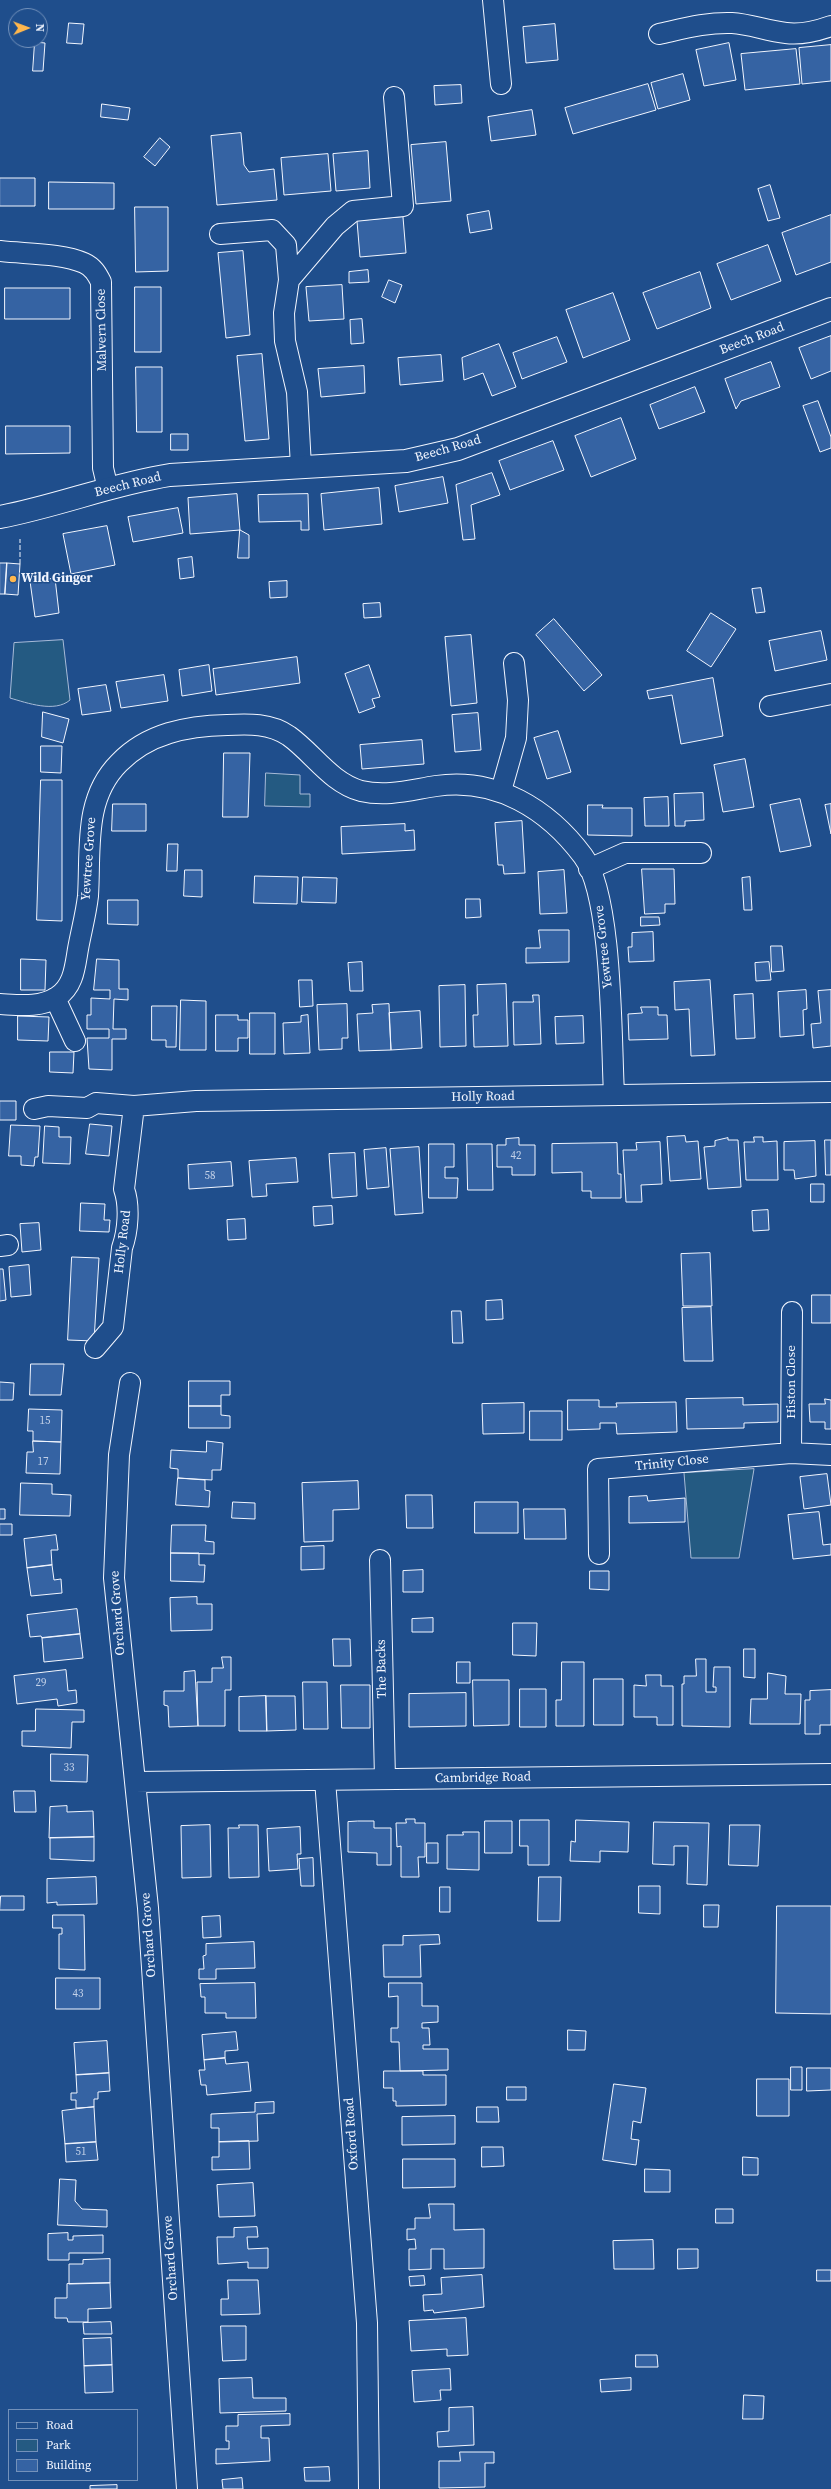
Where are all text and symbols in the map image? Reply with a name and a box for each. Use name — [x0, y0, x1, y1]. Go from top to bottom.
north arrow — [8, 8, 48, 48]
text: N — [32, 24, 47, 32]
street label: Malvern Close — [93, 289, 111, 371]
street label: Beech Road — [717, 320, 787, 358]
street label: Beech Road — [413, 432, 483, 466]
street label: Beech Road — [93, 469, 163, 501]
place label: Wild Ginger — [21, 571, 93, 587]
marker: Wild Ginger — [8, 574, 18, 584]
street label: Yewtree Grove — [78, 817, 100, 901]
street label: Yewtree Grove — [592, 905, 616, 989]
street label: Holly Road — [451, 1089, 515, 1105]
house number: 42 — [511, 1149, 521, 1163]
house number: 58 — [205, 1169, 215, 1183]
street label: Holly Road — [111, 1209, 135, 1275]
street label: Histon Close — [784, 1345, 800, 1419]
house number: 15 — [40, 1414, 50, 1428]
street label: Trinity Close — [634, 1451, 710, 1475]
house number: 17 — [38, 1455, 48, 1469]
street label: Orchard Grove — [107, 1570, 129, 1656]
street label: The Backs — [374, 1639, 390, 1699]
house number: 29 — [36, 1676, 46, 1690]
house number: 33 — [64, 1761, 74, 1775]
street label: Cambridge Road — [435, 1769, 531, 1787]
street label: Orchard Grove — [138, 1892, 160, 1978]
house number: 43 — [73, 1987, 83, 2001]
street label: Oxford Road — [342, 2097, 362, 2171]
house number: 51 — [76, 2145, 86, 2159]
street label: Orchard Grove — [160, 2215, 182, 2301]
legend — [8, 2409, 138, 2481]
text: Road — [46, 2417, 73, 2433]
text: Park — [46, 2437, 71, 2453]
text: Building — [46, 2457, 91, 2473]

